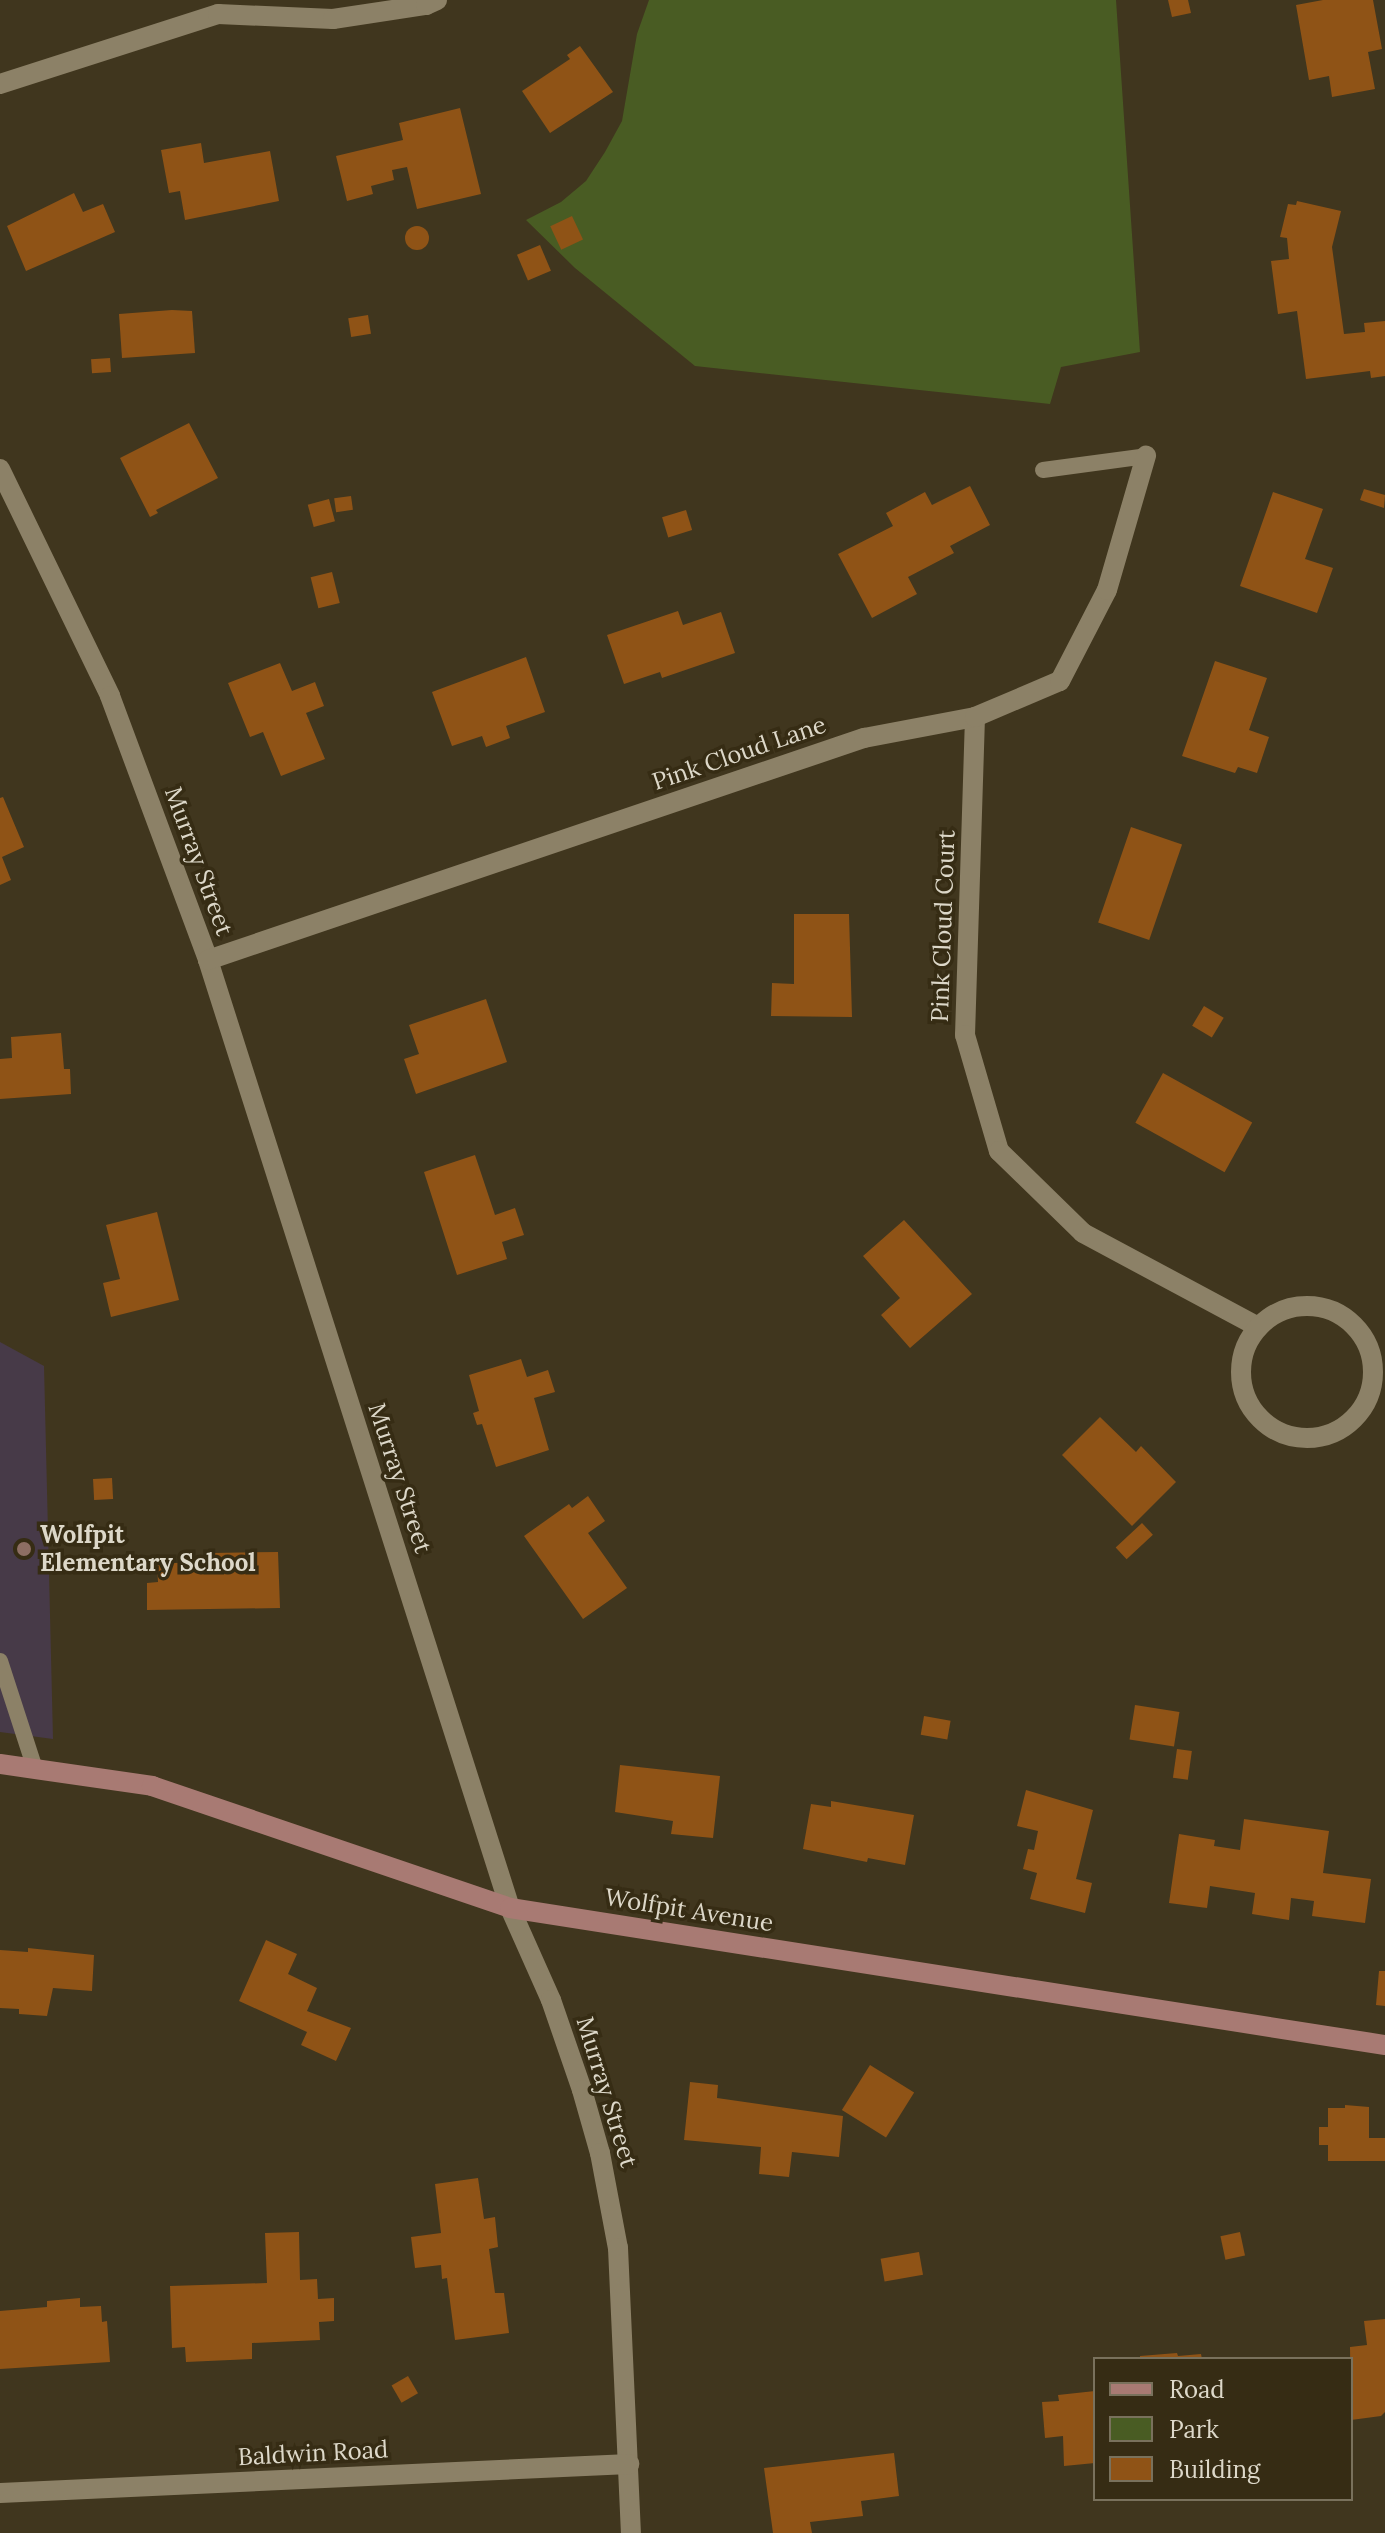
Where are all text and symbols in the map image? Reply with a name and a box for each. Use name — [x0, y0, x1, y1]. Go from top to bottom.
street label: Pink Cloud Lane — [648, 710, 830, 796]
street label: Murray Street — [159, 783, 239, 939]
street label: Pink Cloud Court — [925, 829, 961, 1023]
street label: Murray Street — [362, 1399, 438, 1557]
place label: Wolfpit Elementary School — [40, 1521, 256, 1577]
marker: Wolfpit Elementary School — [15, 1540, 33, 1558]
street label: Wolfpit Avenue — [603, 1882, 775, 1938]
street label: Murray Street — [570, 2013, 644, 2171]
legend — [1093, 2357, 1353, 2501]
text: Road — [1169, 2374, 1225, 2405]
text: Park — [1169, 2414, 1219, 2445]
street label: Baldwin Road — [237, 2435, 389, 2471]
text: Building — [1169, 2454, 1260, 2485]

